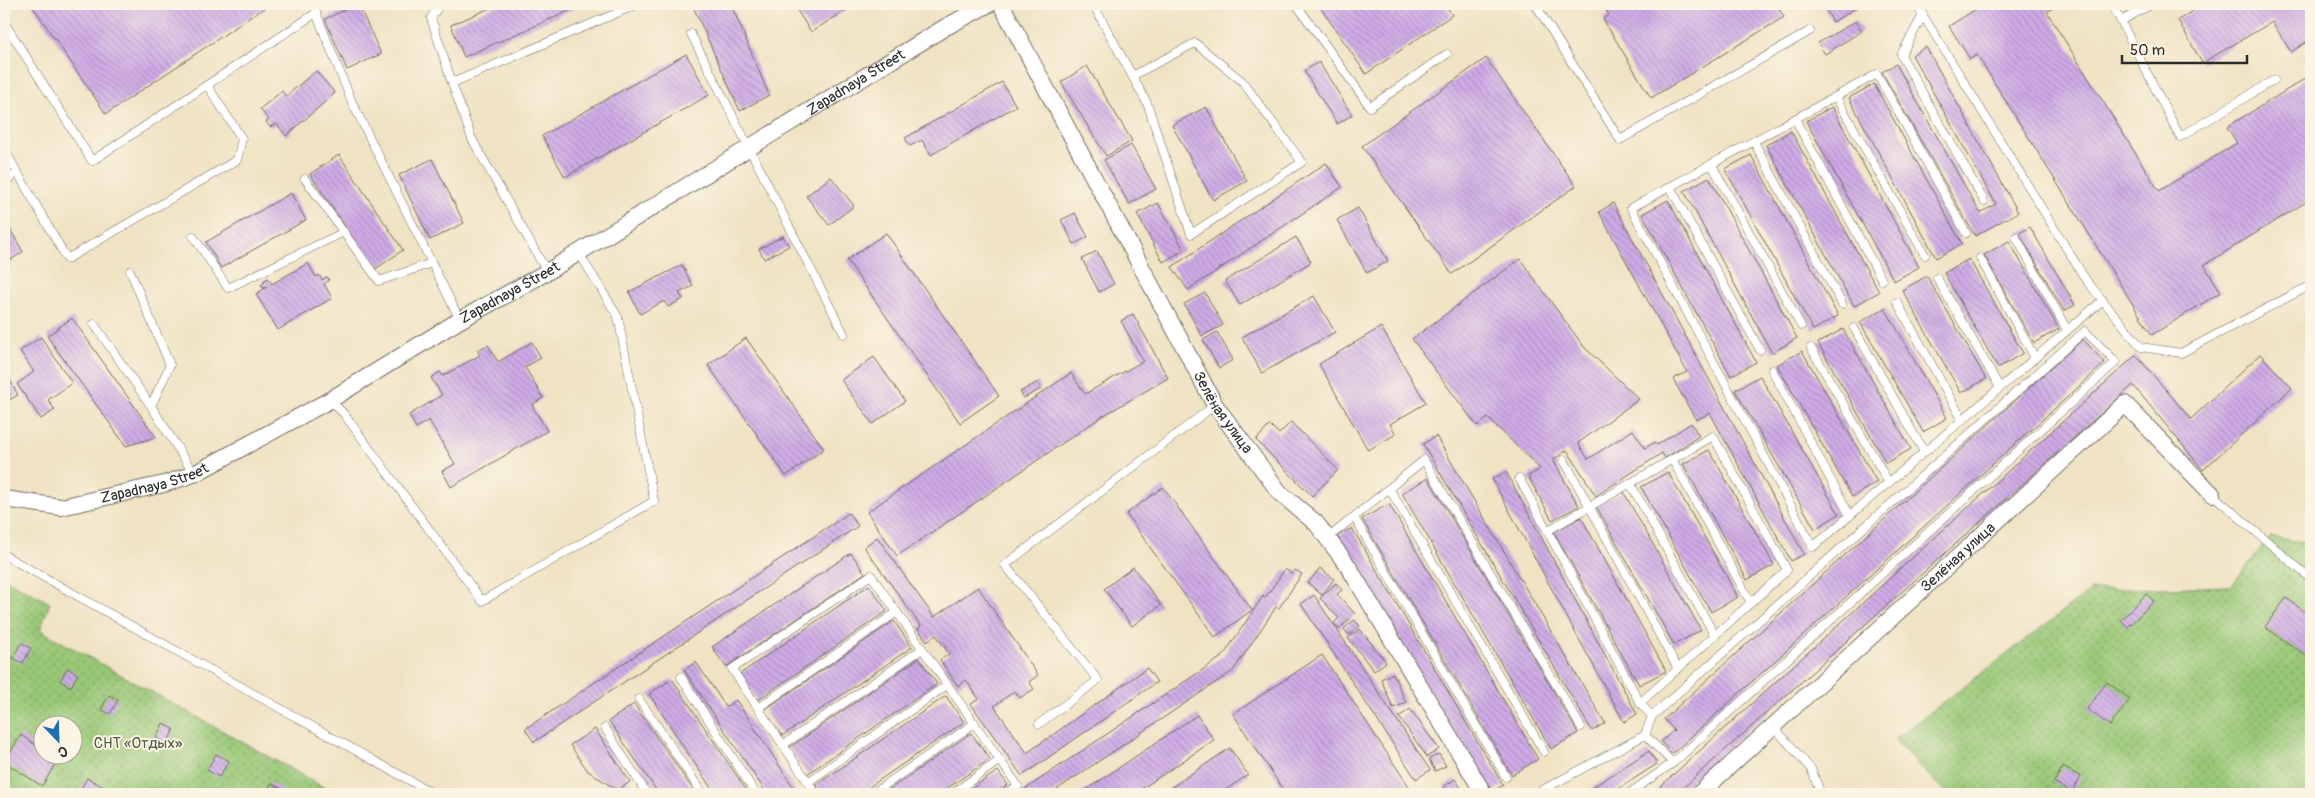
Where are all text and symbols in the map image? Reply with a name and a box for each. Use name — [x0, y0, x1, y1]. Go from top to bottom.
scale bar — [2122, 32, 2248, 64]
text: 50 m — [2130, 41, 2165, 60]
street label: Zapadnaya Street — [803, 44, 909, 120]
street label: Zapadnaya Street — [456, 256, 564, 328]
street label: Зелёная улица — [1189, 368, 1257, 457]
street label: Zapadnaya Street — [99, 458, 213, 507]
street label: Зелёная улица — [1917, 518, 1999, 596]
north arrow — [32, 716, 82, 766]
park label: СНТ «Отдых» — [94, 734, 183, 753]
text: С — [55, 742, 70, 761]

